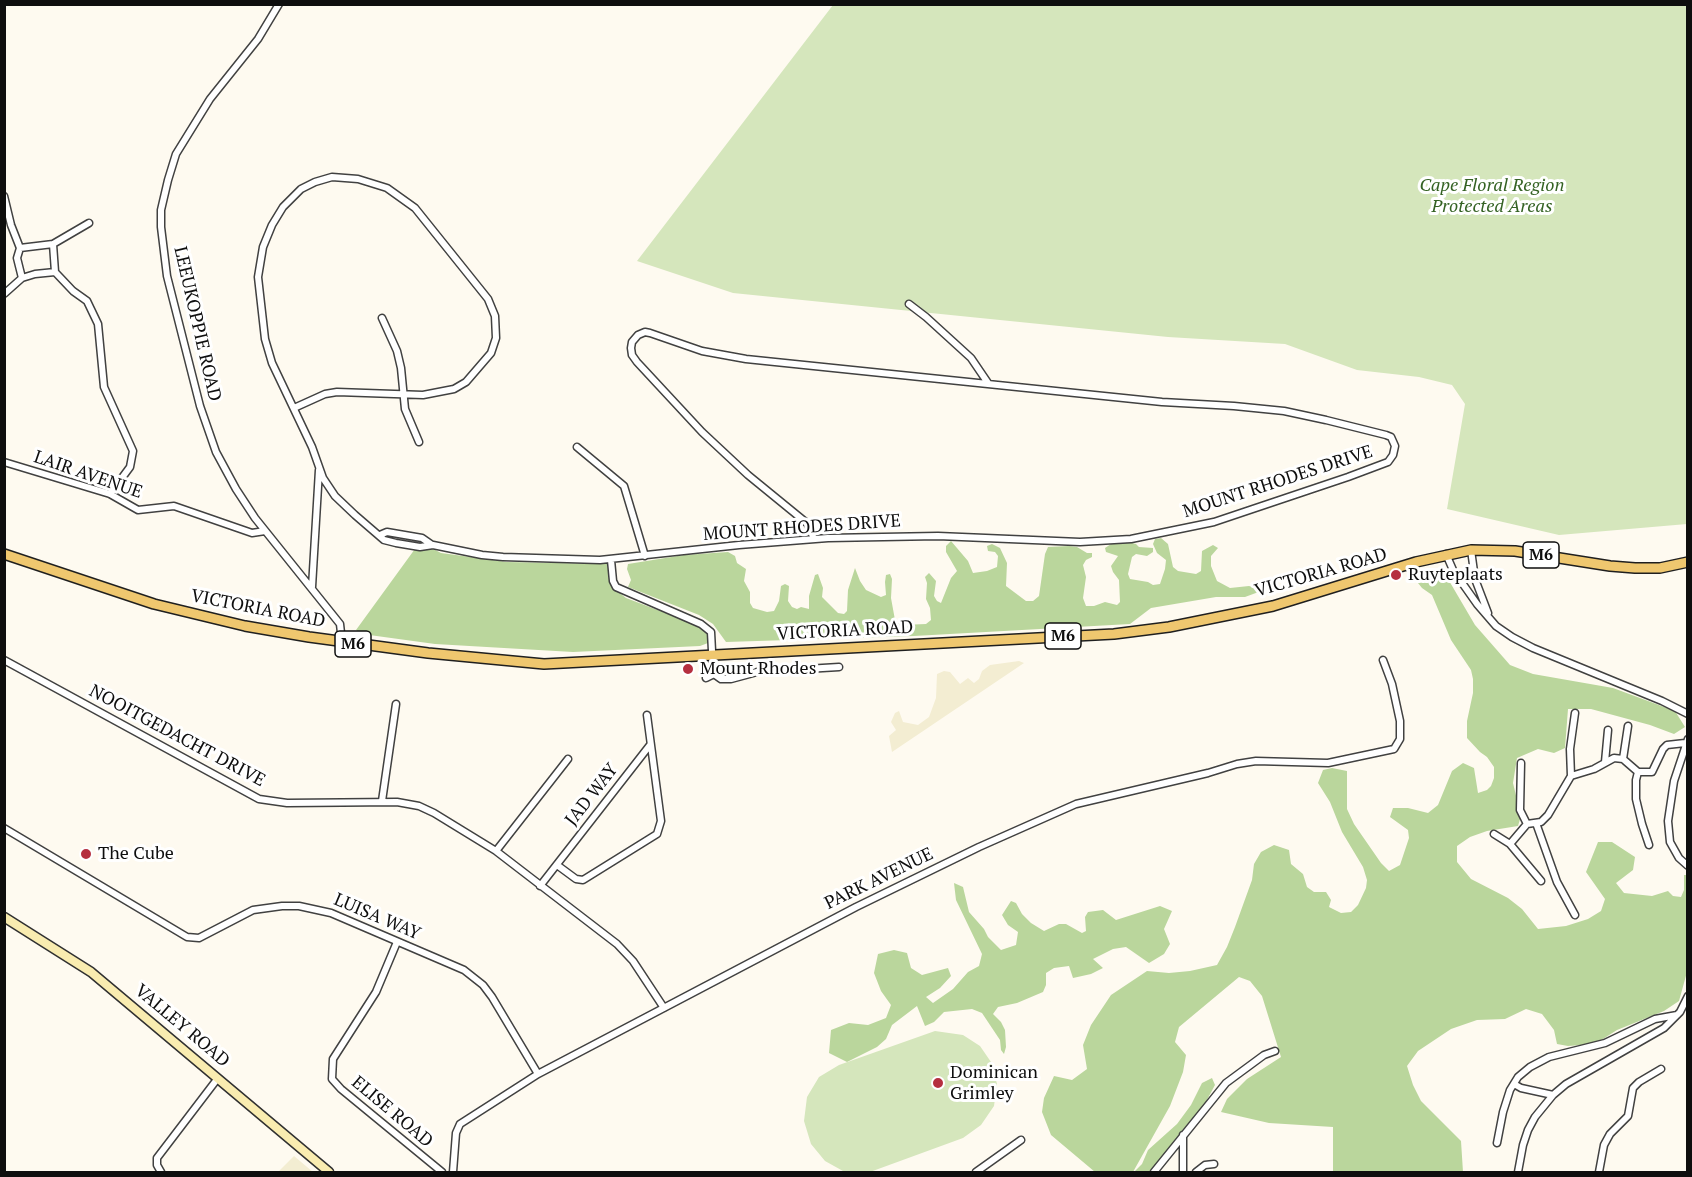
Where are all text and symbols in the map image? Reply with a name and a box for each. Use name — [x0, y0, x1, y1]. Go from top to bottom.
park label: Cape Floral Region Protected Areas — [1420, 175, 1564, 218]
street label: LEEUKOPPIE ROAD — [169, 244, 225, 404]
street label: MOUNT RHODES DRIVE — [1180, 441, 1376, 523]
street label: LAIR AVENUE — [31, 446, 145, 504]
street label: MOUNT RHODES DRIVE — [702, 510, 902, 546]
road number: M6 — [1523, 542, 1559, 568]
street label: VICTORIA ROAD — [1252, 544, 1390, 602]
place label: Ruyteplaats — [1408, 564, 1503, 586]
marker: Ruyteplaats — [1389, 568, 1403, 582]
street label: VICTORIA ROAD — [189, 585, 327, 633]
street label: VICTORIA ROAD — [776, 617, 914, 645]
road number: M6 — [1045, 623, 1081, 649]
road number: M6 — [335, 631, 371, 657]
place label: Mount Rhodes — [700, 658, 816, 680]
marker: Mount Rhodes — [681, 662, 695, 676]
street label: NOOITGEDACHT DRIVE — [85, 680, 269, 792]
street label: JAD WAY — [561, 760, 623, 830]
place label: The Cube — [98, 843, 174, 865]
street label: PARK AVENUE — [821, 843, 937, 915]
marker: The Cube — [79, 847, 93, 861]
street label: LUISA WAY — [330, 889, 424, 945]
street label: VALLEY ROAD — [130, 980, 234, 1072]
place label: Dominican Grimley — [950, 1062, 1038, 1104]
street label: ELISE ROAD — [347, 1072, 437, 1152]
marker: Dominican Grimley — [931, 1076, 945, 1090]

